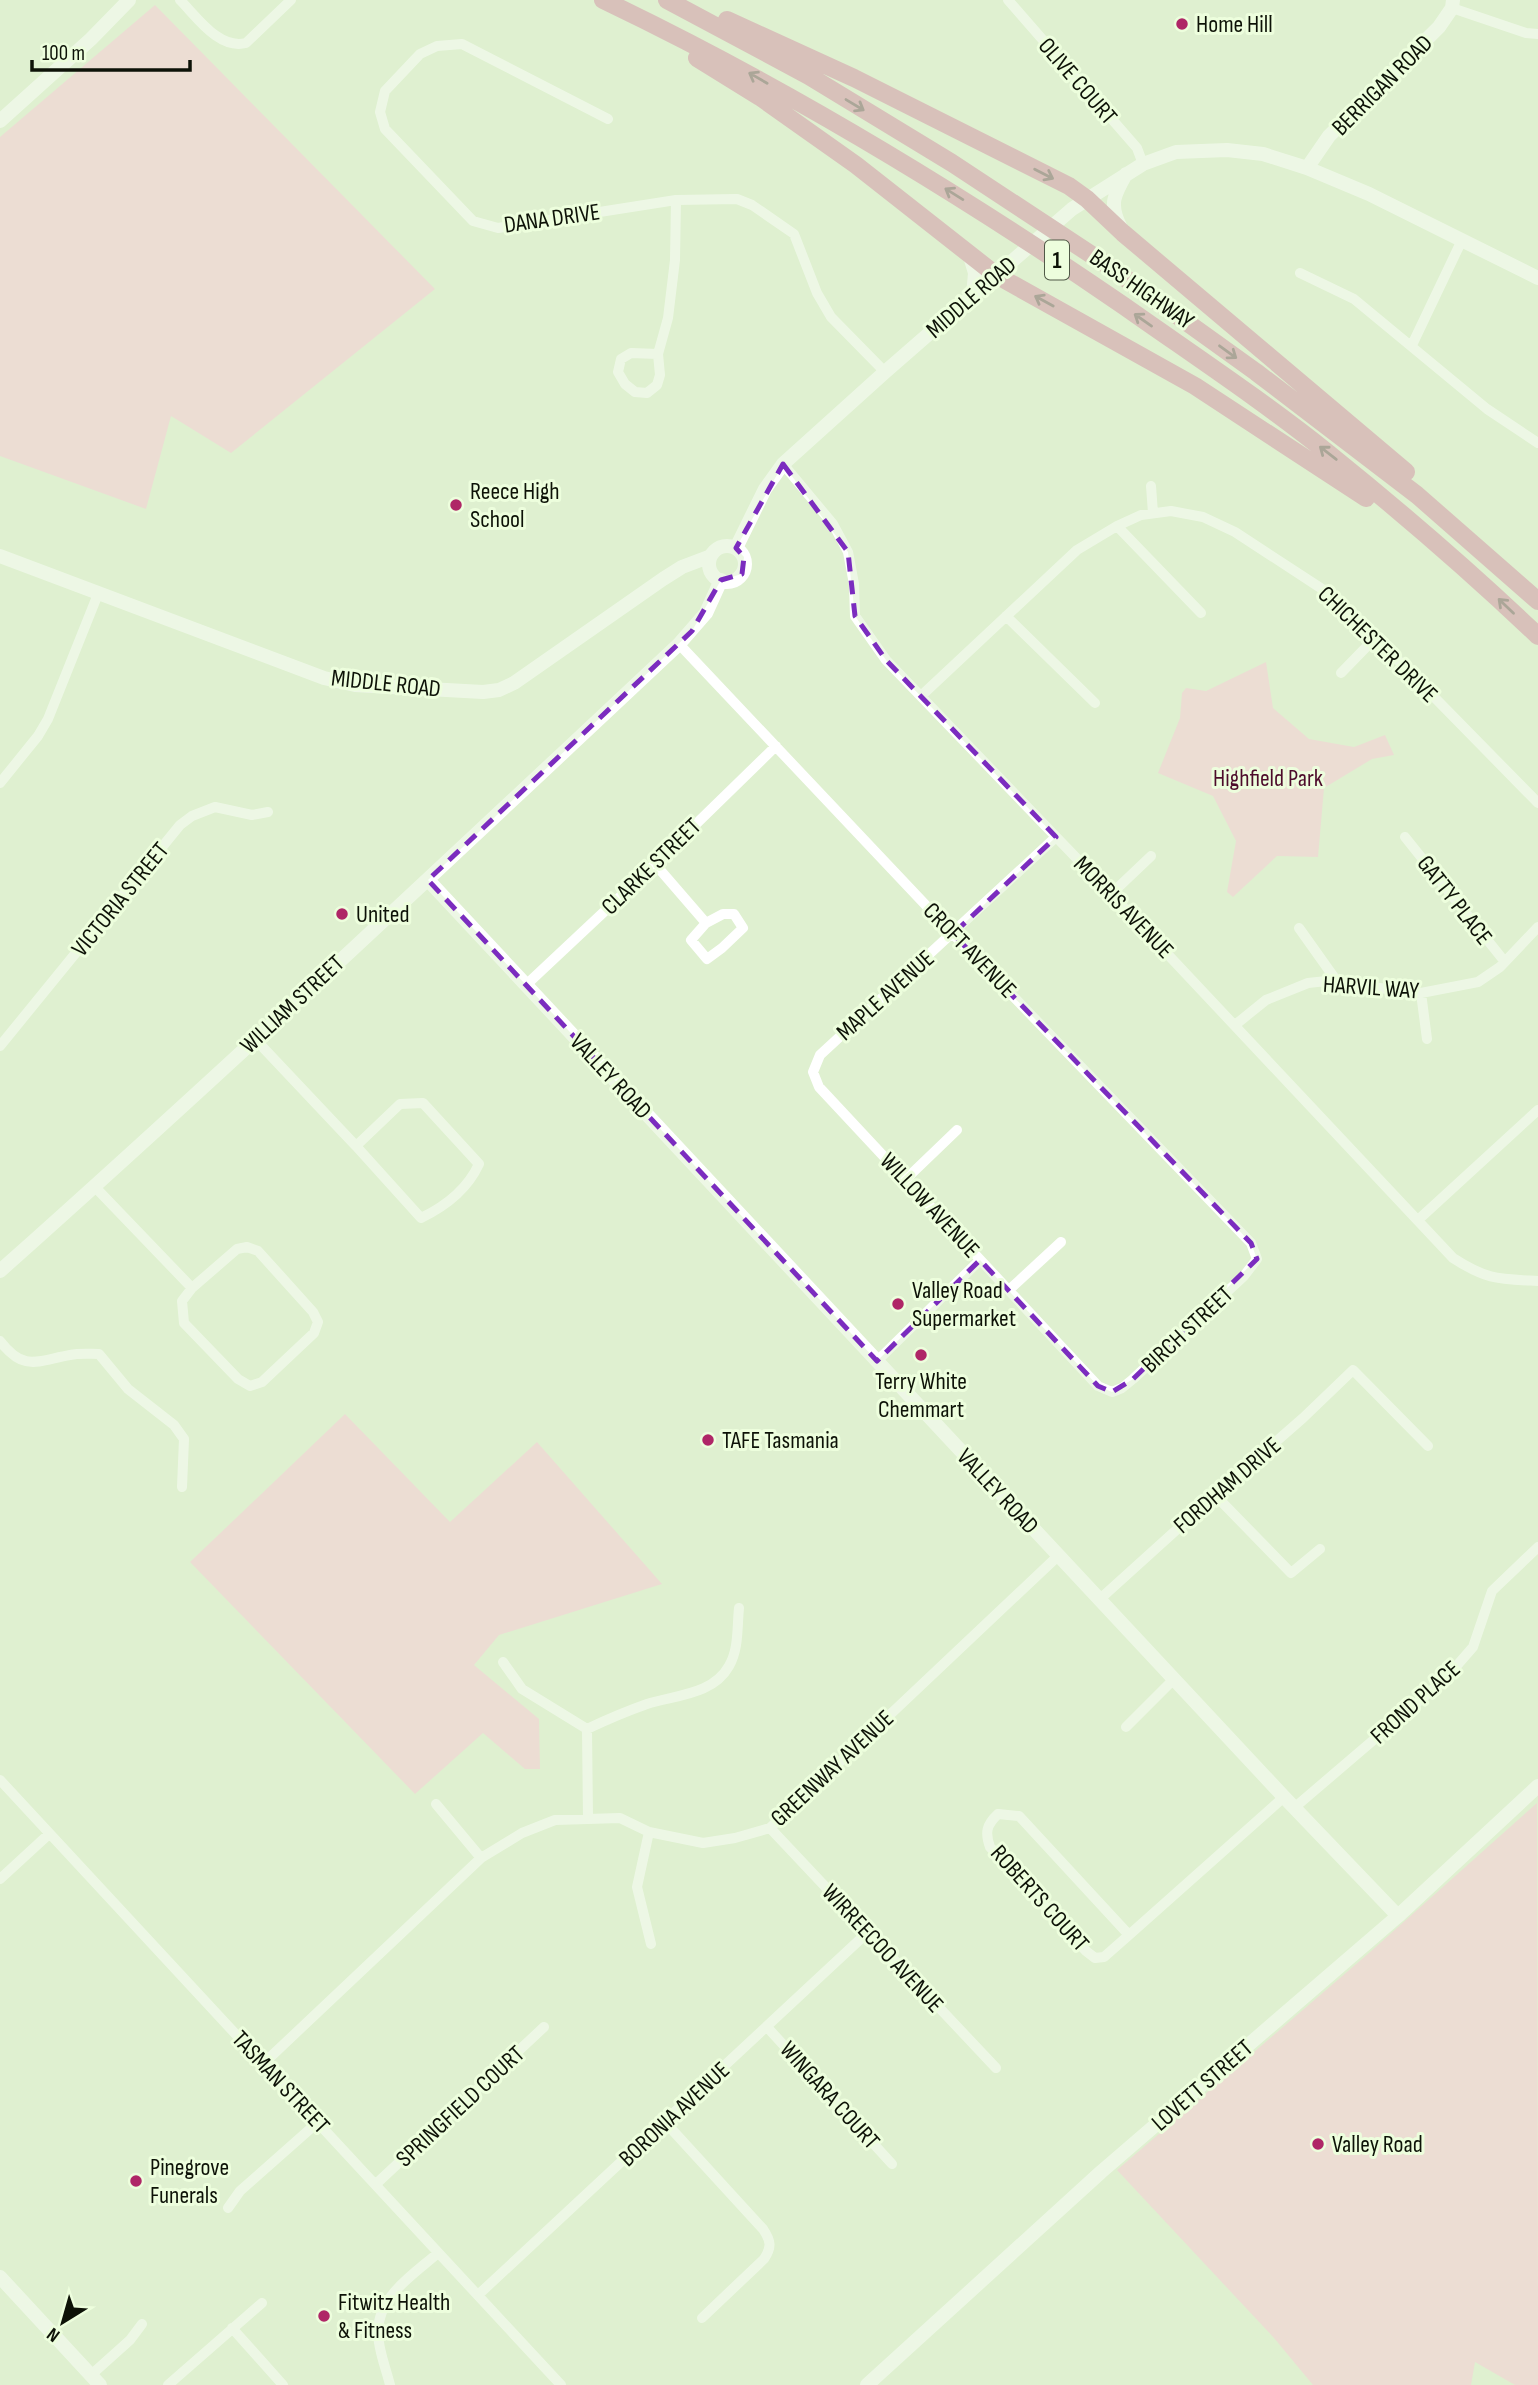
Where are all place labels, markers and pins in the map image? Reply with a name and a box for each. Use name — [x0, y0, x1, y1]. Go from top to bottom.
place label: Home Hill — [1196, 10, 1273, 39]
marker: Home Hill — [1174, 16, 1190, 32]
place label: Reece High School — [470, 477, 560, 534]
marker: Reece High School — [448, 497, 464, 513]
place label: United — [356, 900, 409, 929]
marker: United — [334, 906, 350, 922]
place label: Valley Road Supermarket — [912, 1276, 1016, 1333]
marker: Valley Road Supermarket — [890, 1296, 906, 1312]
marker: Terry White Chemmart — [913, 1347, 929, 1363]
place label: Terry White Chemmart — [875, 1367, 967, 1424]
place label: TAFE Tasmania — [722, 1426, 839, 1455]
marker: TAFE Tasmania — [700, 1432, 716, 1448]
place label: Valley Road — [1332, 2130, 1423, 2159]
marker: Valley Road — [1310, 2136, 1326, 2152]
place label: Pinegrove Funerals — [150, 2153, 229, 2210]
marker: Pinegrove Funerals — [128, 2173, 144, 2189]
place label: Fitwitz Health & Fitness — [338, 2288, 450, 2345]
marker: Fitwitz Health & Fitness — [316, 2308, 332, 2324]

